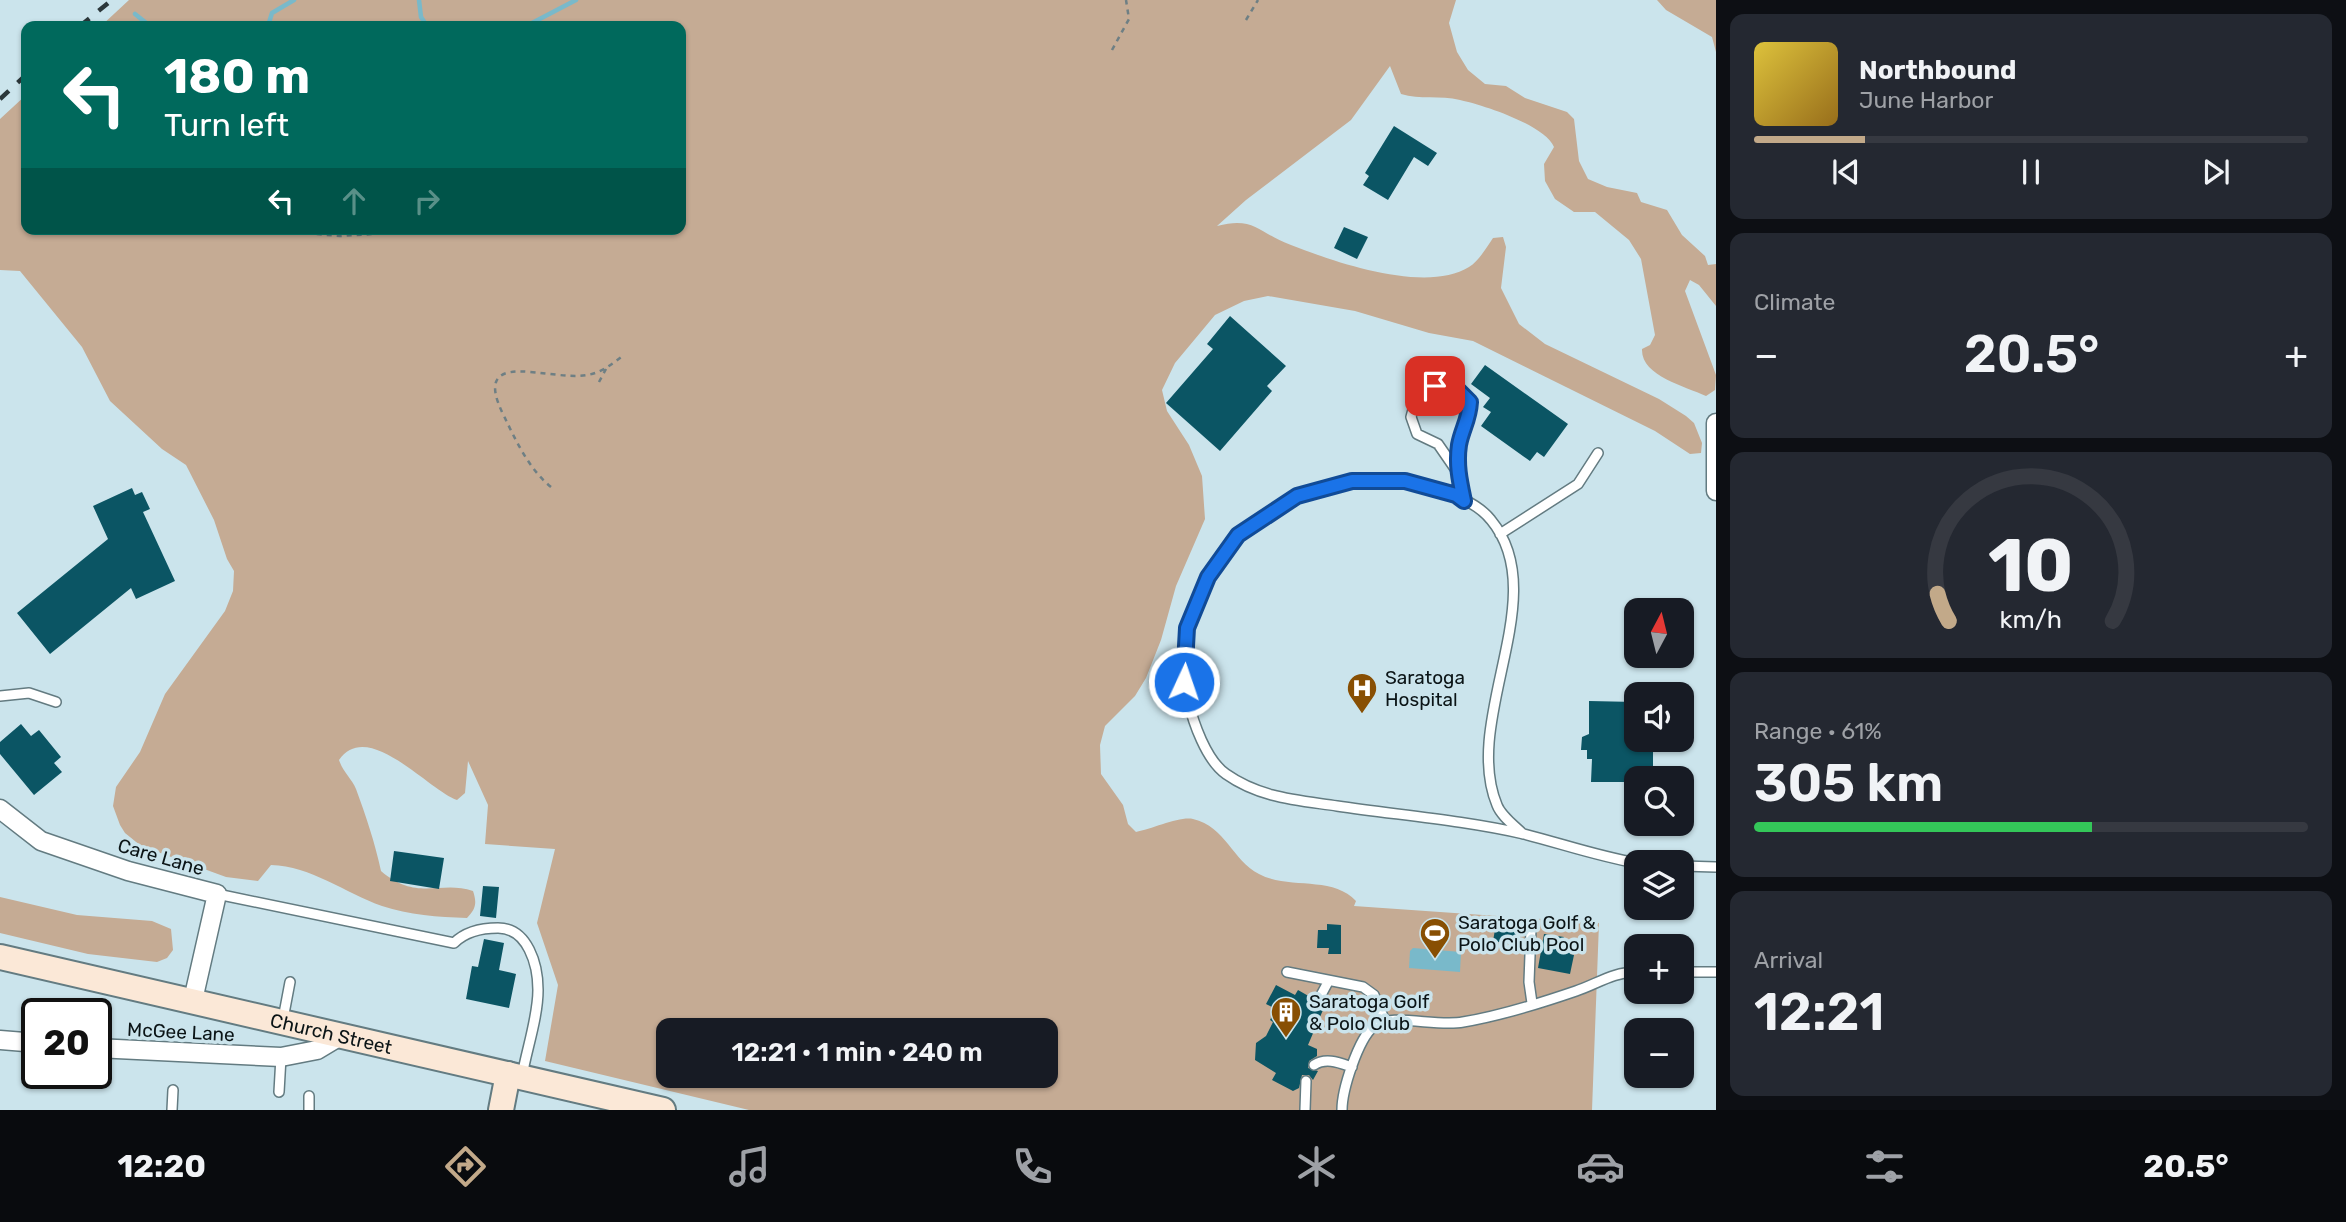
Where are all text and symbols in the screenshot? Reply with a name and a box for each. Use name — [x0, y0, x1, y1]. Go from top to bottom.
text: 180 m — [164, 47, 310, 105]
icon: left — [49, 49, 140, 140]
text: Northbound — [1859, 55, 2017, 86]
text: June Harbor — [1859, 86, 1993, 114]
text: Turn left — [164, 106, 289, 144]
icon: previous — [1827, 153, 1865, 191]
icon: pause — [2012, 153, 2050, 191]
icon: next — [2197, 153, 2235, 191]
icon: left — [262, 182, 300, 220]
icon: ahead — [335, 182, 373, 220]
icon: right — [408, 182, 446, 220]
text: Climate — [1754, 288, 1835, 316]
text: 20.5° — [1964, 323, 2099, 385]
text: − — [1754, 332, 1779, 378]
text: + — [2284, 332, 2308, 378]
pin — [1405, 356, 1465, 416]
icon: arrive — [1416, 367, 1454, 405]
text: 10 — [1988, 523, 2074, 609]
north arrow — [1624, 598, 1694, 668]
map controls — [1624, 598, 1694, 1088]
text: km/h — [2000, 605, 2062, 634]
position arrow — [1147, 645, 1221, 719]
place label: Saratoga Hospital — [1385, 666, 1465, 711]
hospital icon: Saratoga Hospital — [1345, 671, 1379, 715]
button: sound — [1624, 682, 1694, 752]
text: Range · 61% — [1754, 717, 1882, 745]
text: 305 km — [1754, 752, 1943, 814]
button: search — [1624, 766, 1694, 836]
street label: Care Lane — [115, 834, 207, 880]
button: layers — [1624, 850, 1694, 920]
place label: Saratoga Golf & Polo Club Pool — [1458, 911, 1596, 956]
sports icon: Saratoga Golf & Polo Club Pool — [1418, 916, 1452, 960]
button: + — [1624, 934, 1694, 1004]
text: Arrival — [1754, 946, 1823, 974]
text: 12:21 — [1754, 981, 1884, 1043]
place label: Saratoga Golf & Polo Club — [1309, 990, 1430, 1035]
building icon: Saratoga Golf & Polo Club — [1269, 995, 1303, 1039]
speed limit sign: 20 — [21, 998, 112, 1089]
street label: Church Street — [268, 1008, 395, 1059]
street label: McGee Lane — [127, 1018, 235, 1046]
button: − — [1624, 1018, 1694, 1088]
text: 12:21 · 1 min · 240 m — [731, 1037, 983, 1068]
icon: directions — [441, 1142, 490, 1191]
icon: music — [725, 1142, 774, 1191]
icon: phone — [1008, 1142, 1057, 1191]
icon: climate — [1292, 1142, 1341, 1191]
icon: car — [1576, 1142, 1625, 1191]
icon: filters — [1860, 1142, 1909, 1191]
text: 12:20 — [117, 1147, 206, 1185]
text: 20.5° — [2143, 1147, 2229, 1185]

